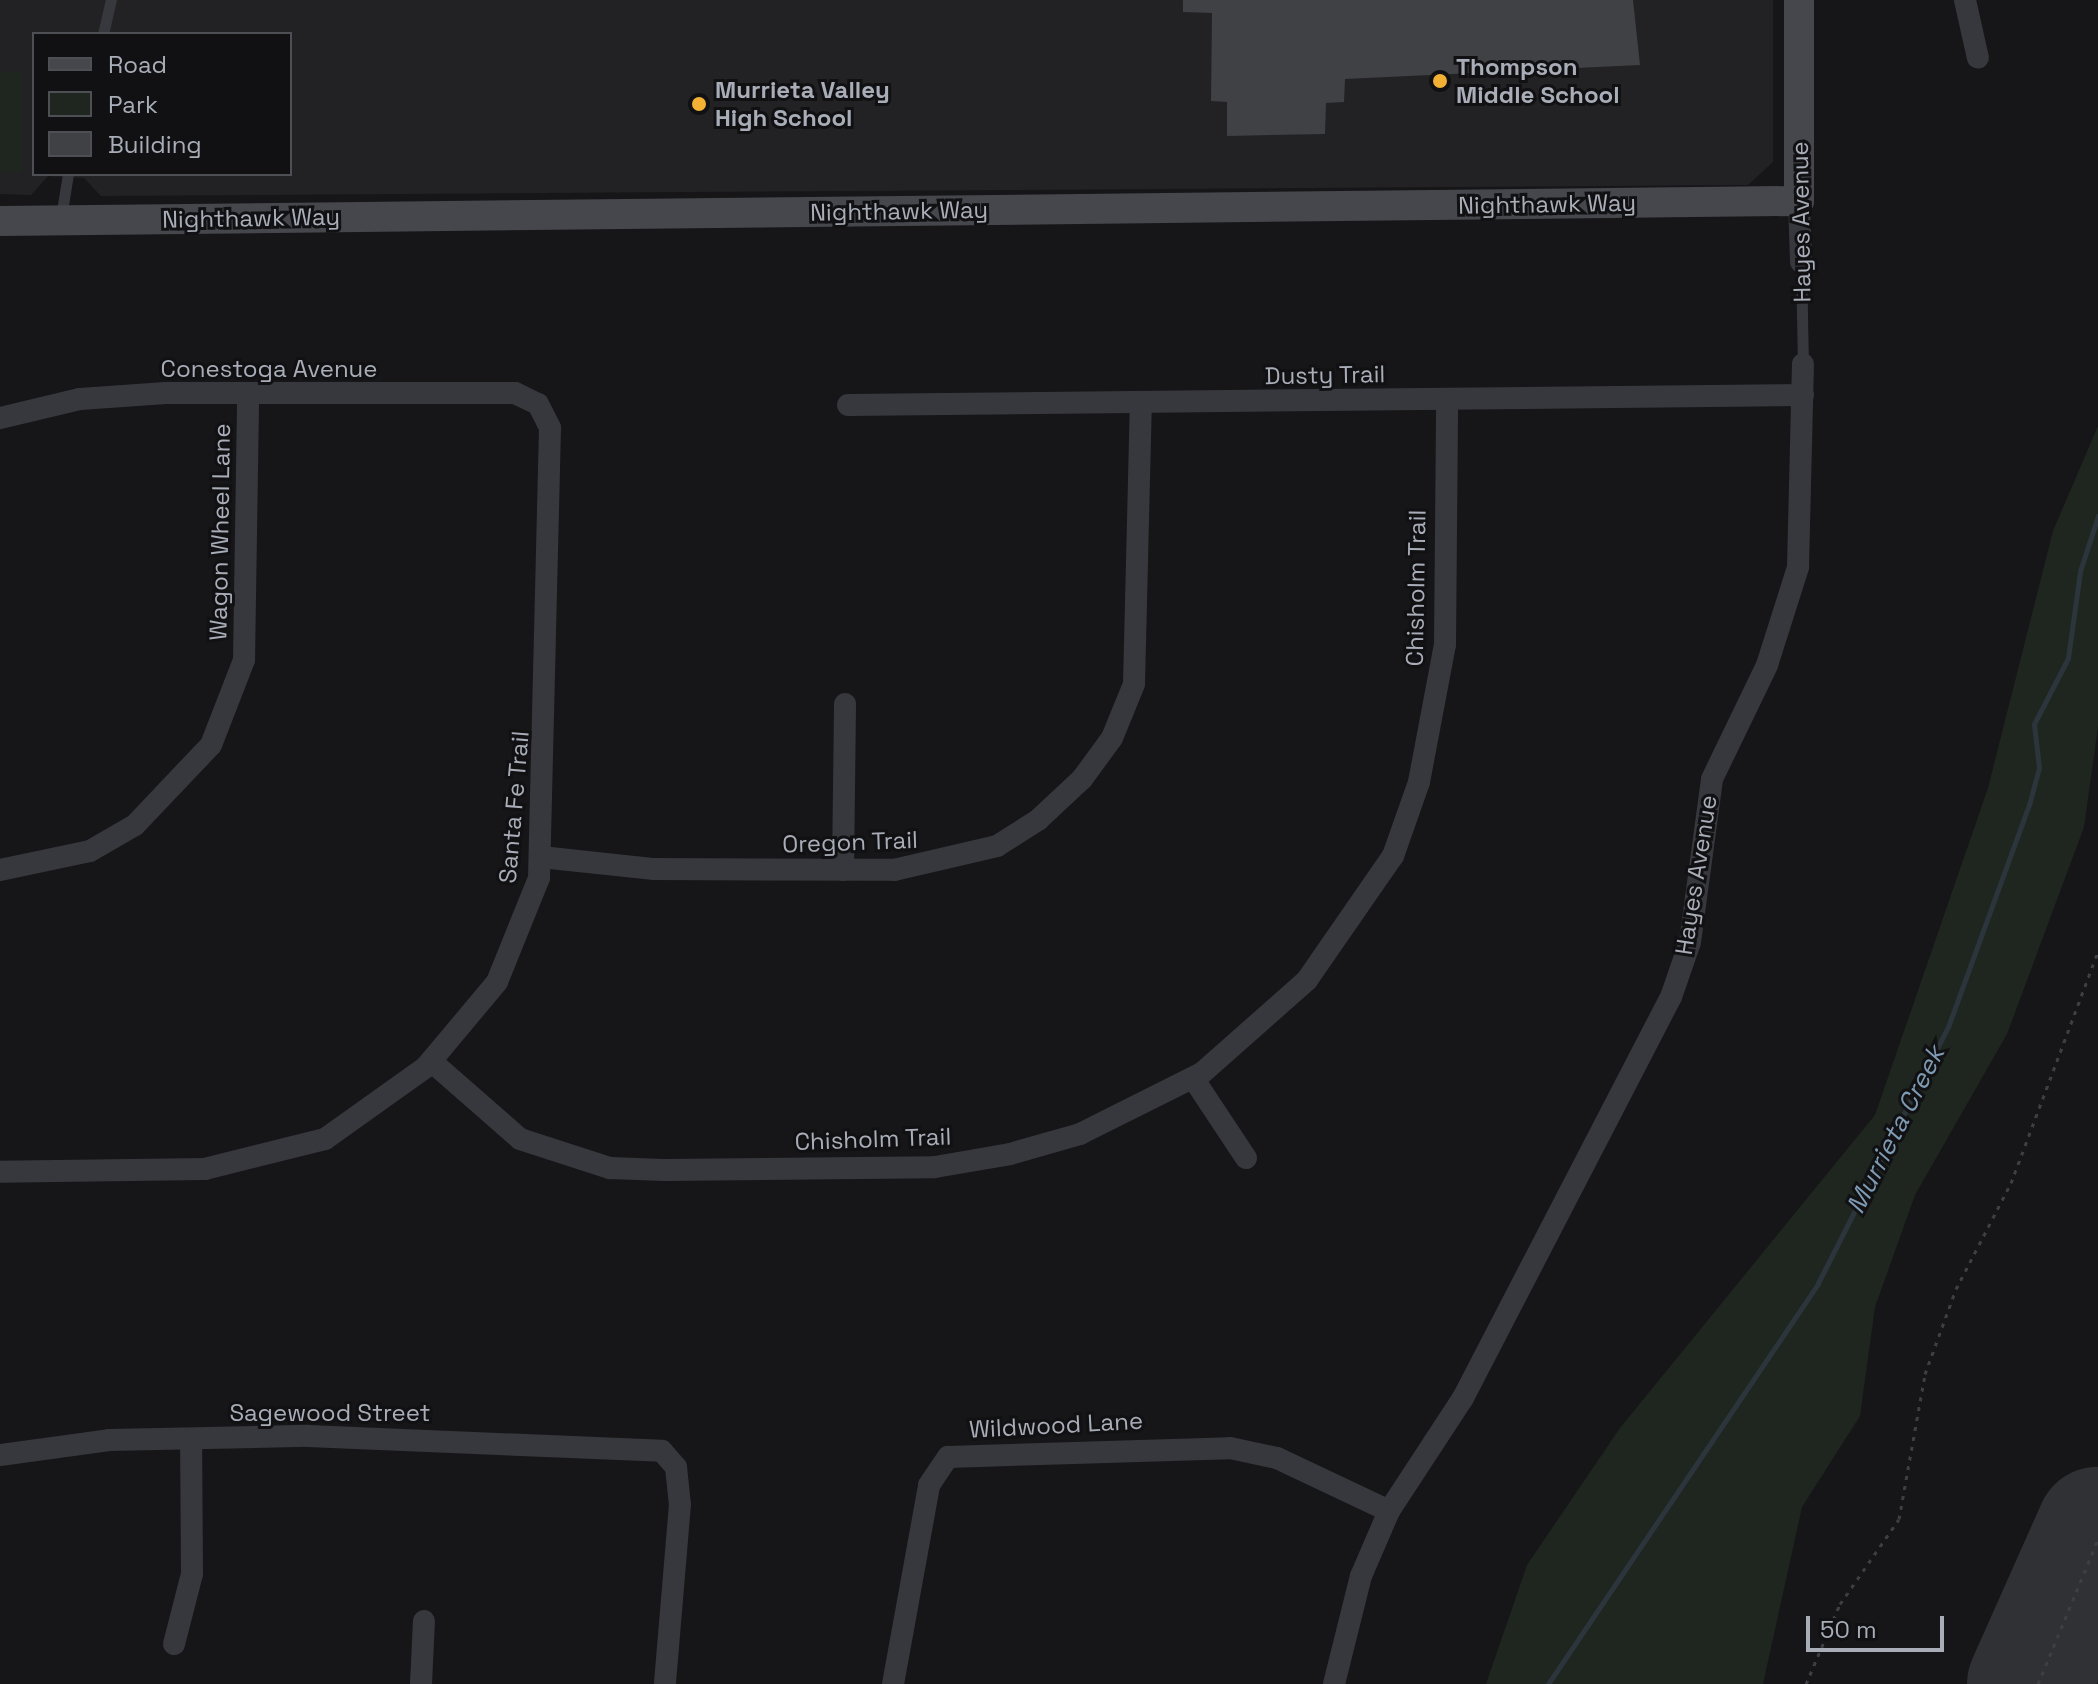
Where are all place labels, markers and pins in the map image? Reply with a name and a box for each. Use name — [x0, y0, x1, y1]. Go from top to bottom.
place label: Thompson Middle School — [1456, 53, 1620, 109]
marker: Thompson Middle School — [1431, 72, 1449, 90]
place label: Murrieta Valley High School — [715, 76, 890, 132]
marker: Murrieta Valley High School — [690, 95, 708, 113]

